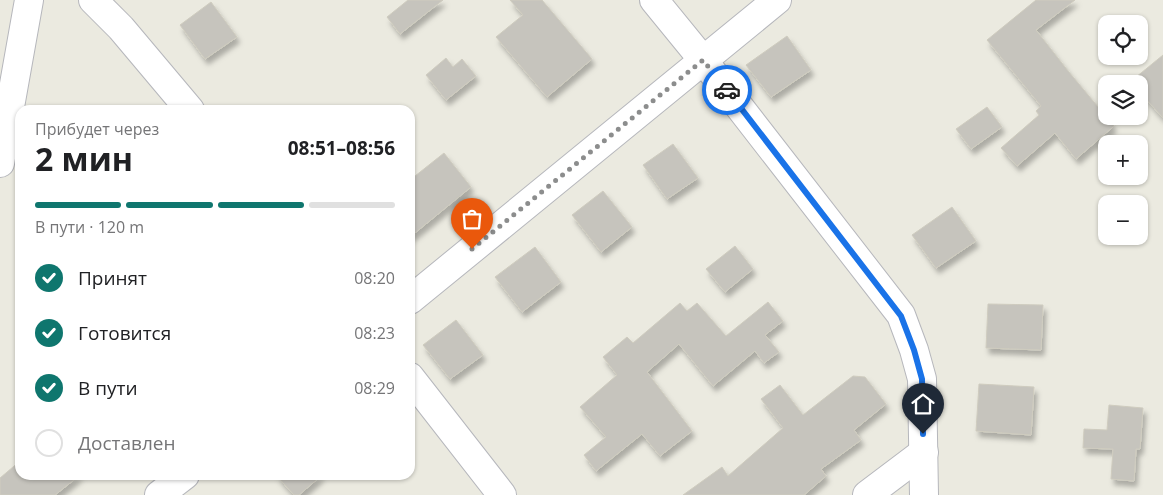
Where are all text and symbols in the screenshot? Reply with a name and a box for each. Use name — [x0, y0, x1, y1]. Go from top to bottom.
map controls — [1098, 15, 1148, 245]
button: locate — [1098, 15, 1148, 65]
courier — [702, 65, 752, 115]
button: layers — [1098, 75, 1148, 125]
icon: car — [713, 76, 741, 104]
text: Прибудет через — [35, 118, 159, 140]
text: 08:51–08:56 — [288, 135, 395, 161]
button: + — [1098, 135, 1148, 185]
text: 2 мин — [35, 137, 133, 180]
button: − — [1098, 195, 1148, 245]
pin — [451, 198, 493, 249]
icon: bag — [458, 205, 486, 233]
text: В пути · 120 m — [35, 216, 144, 238]
icon: check — [35, 264, 63, 292]
text: Принят — [78, 265, 147, 291]
text: 08:20 — [354, 267, 395, 289]
icon: check — [35, 319, 63, 347]
text: Готовится — [78, 320, 171, 346]
text: 08:23 — [354, 322, 395, 344]
icon: check — [35, 374, 63, 402]
text: В пути — [78, 375, 138, 401]
text: 08:29 — [354, 377, 395, 399]
pin — [902, 383, 944, 434]
icon: home — [909, 390, 937, 418]
text: Доставлен — [78, 430, 176, 456]

